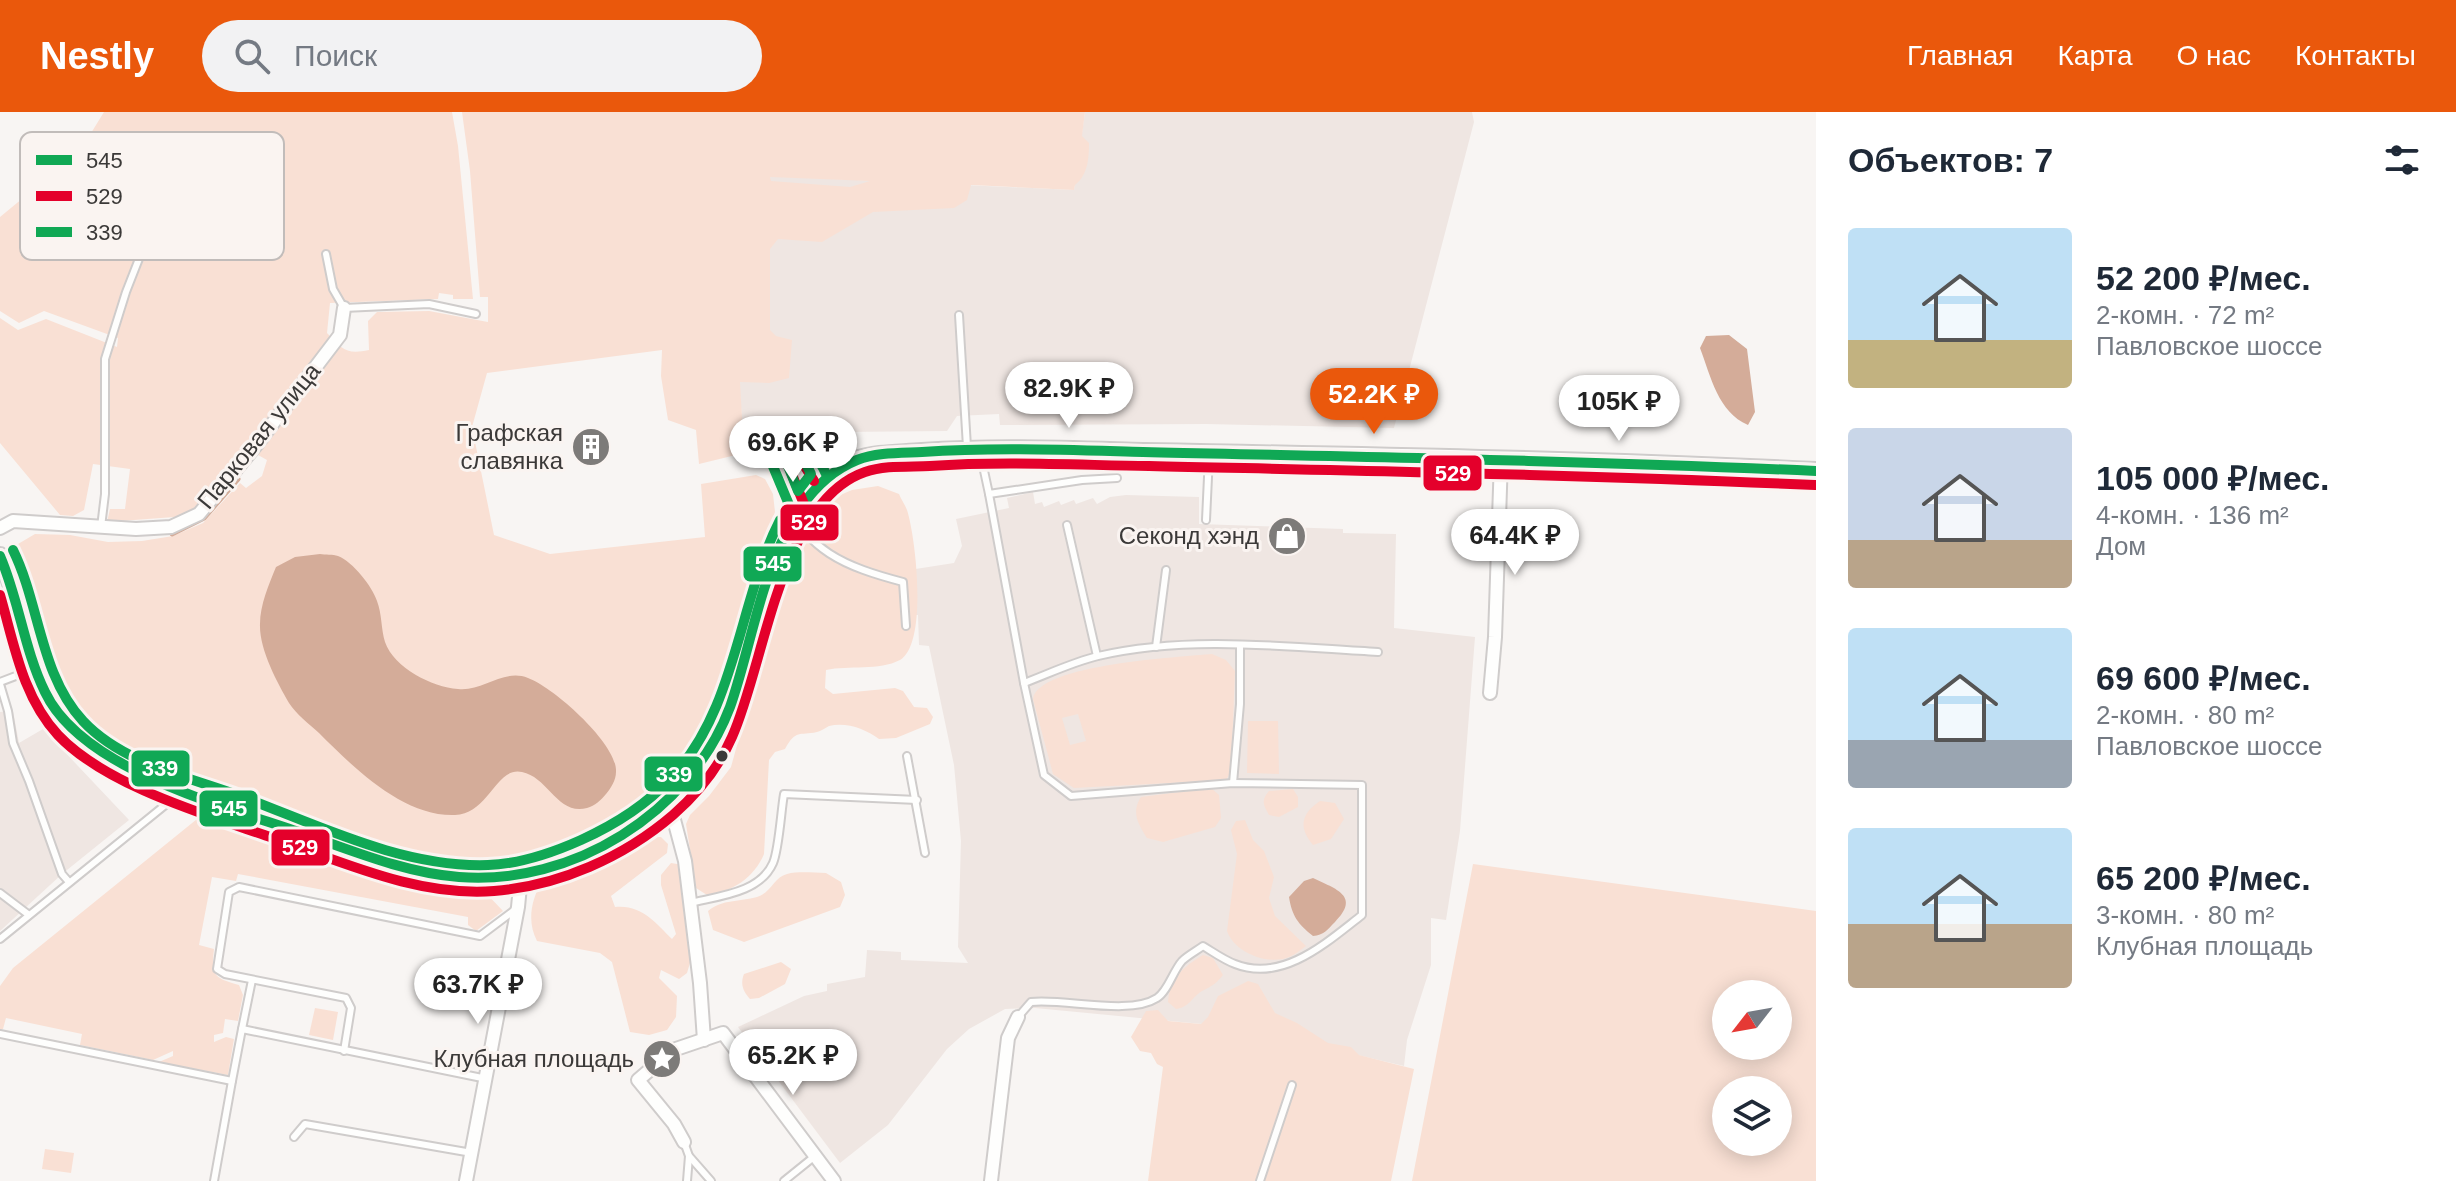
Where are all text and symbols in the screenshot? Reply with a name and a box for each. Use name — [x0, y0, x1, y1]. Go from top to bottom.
search box — [202, 20, 762, 92]
icon: search — [230, 34, 274, 78]
text: Nestly — [40, 35, 154, 77]
text: Поиск — [294, 39, 377, 72]
text: Главная — [1907, 40, 2014, 71]
text: Карта — [2058, 40, 2132, 71]
text: О нас — [2176, 40, 2251, 71]
text: Контакты — [2295, 40, 2416, 71]
legend — [20, 132, 284, 260]
icon: filters — [2380, 138, 2424, 182]
text: Объектов: 7 — [1848, 141, 2053, 179]
text: 545 — [86, 148, 123, 173]
text: 529 — [86, 184, 123, 209]
text: 339 — [86, 220, 123, 245]
text: 52 200 ₽/мес. — [2096, 259, 2311, 297]
icon: home — [1912, 260, 2008, 356]
text: 2-комн. · 72 m² — [2096, 300, 2274, 330]
text: Павловское шоссе — [2096, 331, 2322, 361]
street label: Парковая улица — [192, 357, 326, 514]
pin: 82.9K ₽ — [995, 362, 1143, 430]
pin: 52.2K ₽ — [1300, 368, 1448, 436]
text: 82.9K ₽ — [1023, 373, 1115, 403]
pin: 105K ₽ — [1554, 375, 1684, 443]
text: 52.2K ₽ — [1328, 379, 1420, 409]
text: 105K ₽ — [1577, 386, 1661, 416]
pin: 69.6K ₽ — [719, 416, 867, 484]
place label: Графская славянка — [456, 419, 564, 474]
building icon: Графская славянка — [570, 426, 612, 468]
text: 69.6K ₽ — [747, 427, 839, 457]
line badge: 529 — [1422, 454, 1483, 492]
text: 105 000 ₽/мес. — [2096, 459, 2330, 497]
icon: home — [1912, 460, 2008, 556]
text: 529 — [1435, 461, 1471, 486]
text: 4-комн. · 136 m² — [2096, 500, 2289, 530]
line badge: 529 — [779, 503, 840, 542]
pin: 64.4K ₽ — [1441, 509, 1589, 577]
text: 529 — [791, 510, 827, 535]
shop icon: Секонд хэнд — [1266, 515, 1308, 557]
text: 64.4K ₽ — [1469, 520, 1561, 550]
place label: Секонд хэнд — [1119, 522, 1259, 549]
text: Дом — [2096, 531, 2146, 561]
line badge: 545 — [742, 545, 803, 583]
text: 545 — [755, 551, 791, 576]
text: 69 600 ₽/мес. — [2096, 659, 2311, 697]
icon: home — [1912, 660, 2008, 756]
text: 2-комн. · 80 m² — [2096, 700, 2274, 730]
text: Павловское шоссе — [2096, 731, 2322, 761]
unlabelled marker — [714, 748, 730, 764]
line badge: 339 — [130, 749, 191, 788]
line badge: 339 — [643, 755, 704, 793]
text: 339 — [142, 756, 178, 781]
text: 339 — [656, 762, 692, 787]
line badge: 545 — [198, 789, 259, 828]
text: 545 — [211, 796, 247, 821]
line badge: 529 — [270, 828, 331, 867]
text: 529 — [282, 835, 318, 860]
text: 65 200 ₽/мес. — [2096, 859, 2311, 897]
icon: home — [1912, 860, 2008, 956]
text: 3-комн. · 80 m² — [2096, 900, 2274, 930]
text: Клубная площадь — [2096, 931, 2313, 961]
pin: 63.7K ₽ — [404, 958, 552, 1026]
text: 63.7K ₽ — [432, 969, 524, 999]
north arrow — [1712, 980, 1792, 1060]
map controls — [1712, 980, 1792, 1156]
pin: 65.2K ₽ — [719, 1029, 867, 1097]
place icon: Клубная площадь — [641, 1038, 683, 1080]
text: 65.2K ₽ — [747, 1040, 839, 1070]
place label: Клубная площадь — [434, 1045, 634, 1072]
button: layers — [1712, 1076, 1792, 1156]

